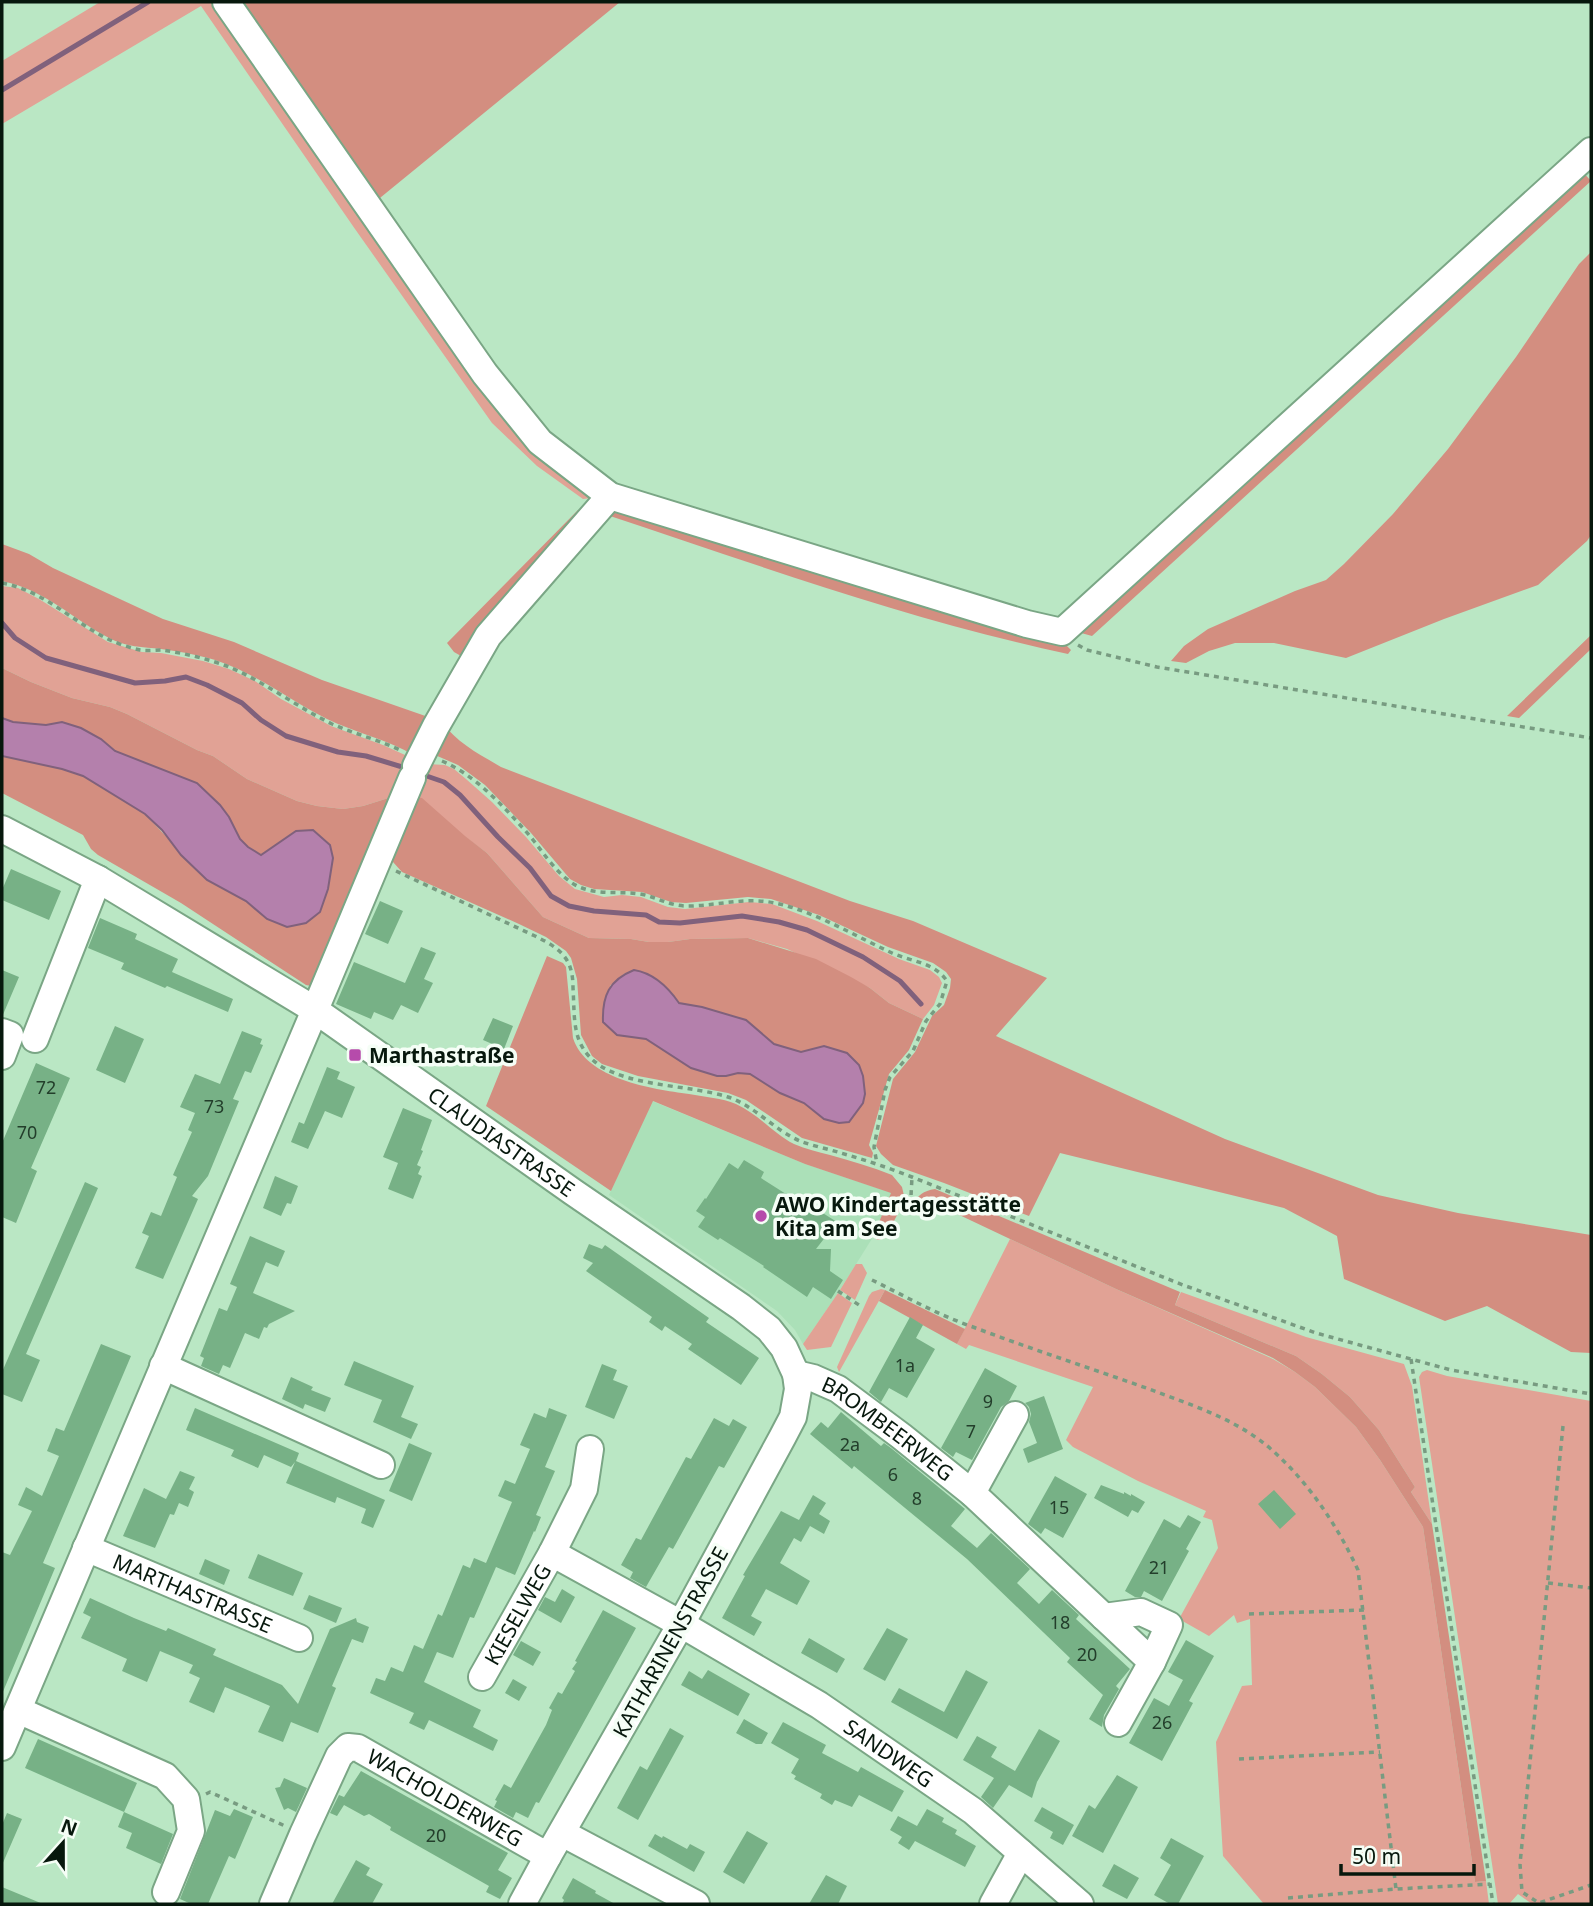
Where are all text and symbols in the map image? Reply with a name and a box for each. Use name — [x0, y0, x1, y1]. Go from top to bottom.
place label: Marthastraße — [369, 1041, 515, 1069]
marker: Marthastraße — [347, 1047, 363, 1063]
house number: 72 — [36, 1075, 56, 1099]
street label: CLAUDIASTRASSE — [423, 1080, 580, 1203]
house number: 73 — [204, 1094, 224, 1118]
house number: 70 — [17, 1120, 37, 1144]
place label: AWO Kindertagesstätte Kita am See — [775, 1190, 1021, 1242]
marker: AWO Kindertagesstätte Kita am See — [753, 1208, 769, 1224]
house number: 1a — [895, 1353, 915, 1377]
street label: BROMBEERWEG — [818, 1370, 960, 1487]
house number: 9 — [983, 1389, 993, 1413]
house number: 7 — [966, 1419, 976, 1443]
house number: 2a — [840, 1432, 860, 1456]
house number: 6 — [888, 1462, 898, 1486]
house number: 8 — [912, 1486, 922, 1510]
house number: 15 — [1049, 1495, 1069, 1519]
street label: KATHARINENSTRASSE — [606, 1542, 734, 1742]
street label: MARTHASTRASSE — [109, 1547, 277, 1639]
house number: 21 — [1149, 1555, 1169, 1579]
street label: KIESELWEG — [478, 1559, 557, 1670]
house number: 18 — [1050, 1610, 1070, 1634]
house number: 20 — [1077, 1642, 1097, 1666]
house number: 26 — [1152, 1710, 1172, 1734]
street label: SANDWEG — [839, 1712, 939, 1794]
street label: WACHOLDERWEG — [362, 1742, 528, 1853]
north arrow — [28, 1808, 98, 1878]
text: N — [57, 1812, 81, 1842]
house number: 20 — [426, 1823, 446, 1847]
scale bar — [1341, 1832, 1474, 1876]
text: 50 m — [1352, 1842, 1401, 1870]

